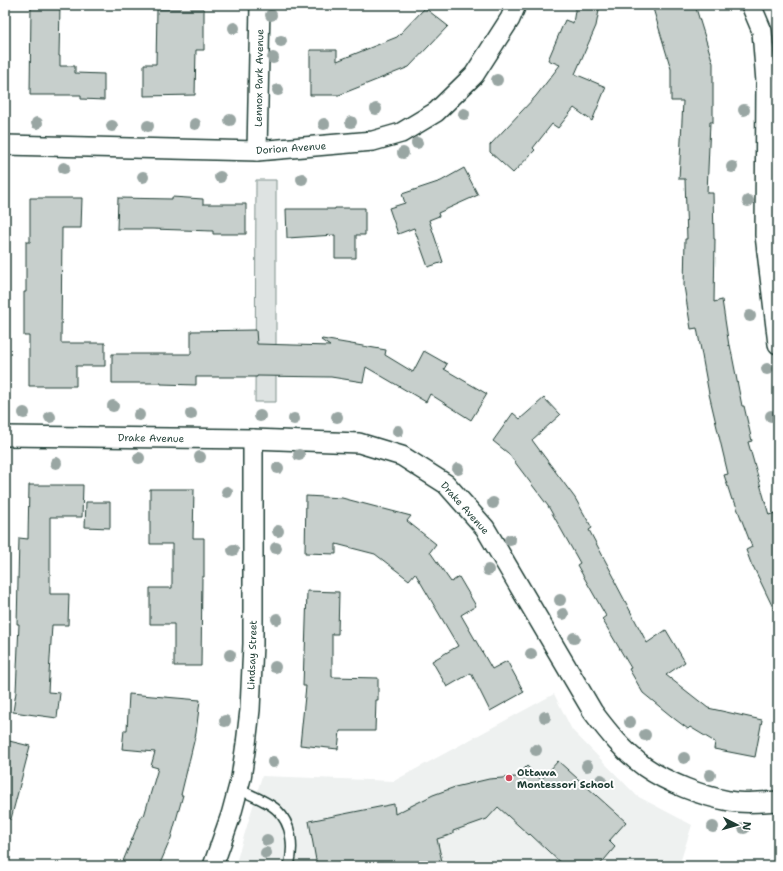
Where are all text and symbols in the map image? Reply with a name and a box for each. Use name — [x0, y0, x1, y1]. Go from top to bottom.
street label: Lennox Park Avenue — [252, 29, 266, 127]
street label: Dorion Avenue — [255, 139, 327, 157]
street label: Drake Avenue — [118, 431, 185, 445]
street label: Drake Avenue — [438, 479, 492, 537]
street label: Lindsay Street — [244, 620, 260, 690]
place label: Ottawa Montessori School — [517, 766, 614, 791]
marker: Ottawa Montessori School — [504, 773, 514, 783]
north arrow — [717, 805, 757, 845]
text: N — [739, 821, 754, 831]

